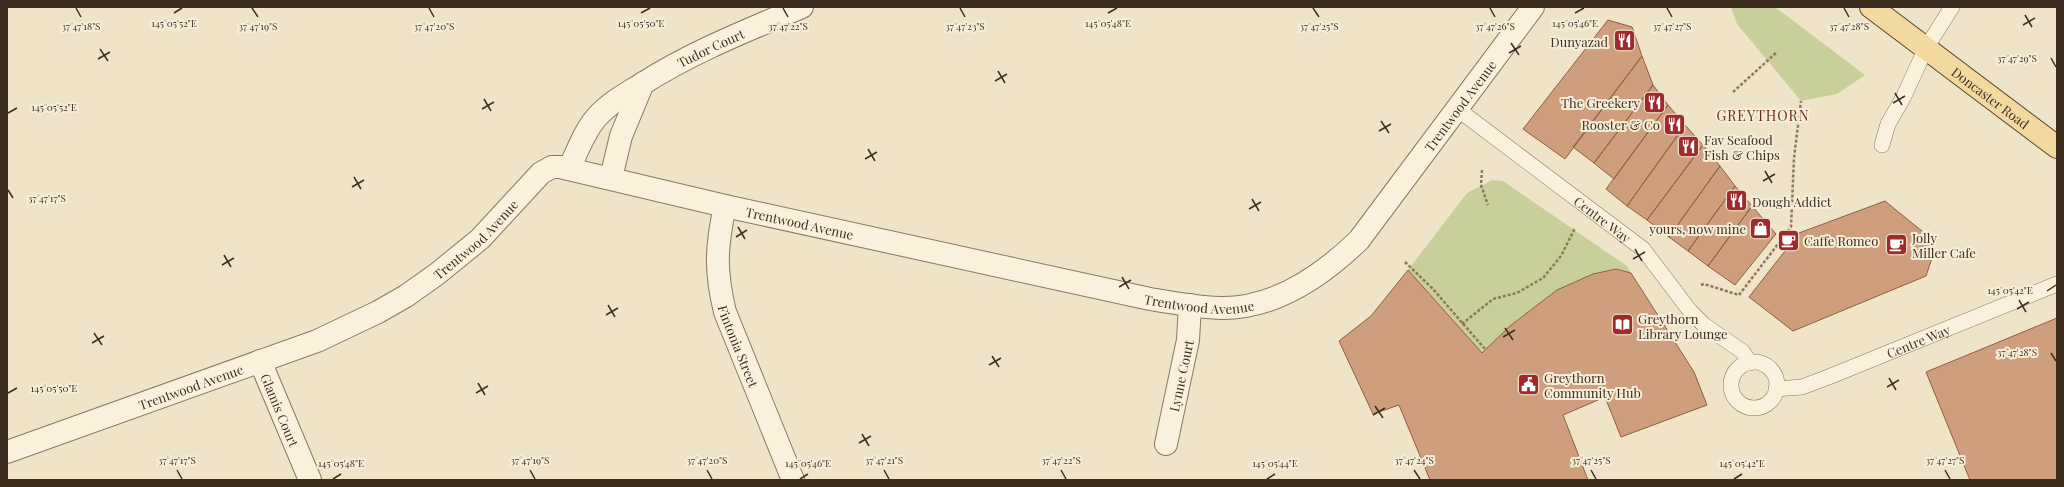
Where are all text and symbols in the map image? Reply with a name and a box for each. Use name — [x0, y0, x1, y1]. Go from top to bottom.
text: 145°05'52"E — [151, 16, 197, 30]
text: 145°05'50"E — [618, 16, 664, 30]
text: 145°05'48"E — [1085, 16, 1131, 30]
text: 145°05'46"E — [1552, 16, 1598, 30]
text: 37°47'18"S — [61, 19, 101, 33]
text: 37°47'19"S — [239, 19, 277, 33]
text: 37°47'20"S — [414, 19, 454, 33]
text: 37°47'22"S — [768, 19, 808, 33]
text: 37°47'23"S — [945, 19, 985, 33]
text: 37°47'25"S — [1299, 19, 1339, 33]
text: 37°47'26"S — [1475, 19, 1515, 33]
text: 37°47'27"S — [1653, 19, 1692, 33]
text: 37°47'28"S — [1829, 19, 1869, 33]
street label: Tudor Court — [674, 24, 747, 71]
restaurant icon: Dunyazad — [1611, 28, 1637, 54]
place label: Dunyazad — [1550, 33, 1608, 50]
text: 37°47'29"S — [1997, 51, 2037, 65]
street label: Trentwood Avenue — [1420, 56, 1500, 155]
street label: Doncaster Road — [1949, 63, 2033, 132]
restaurant icon: The Greekery — [1642, 89, 1668, 115]
place label: The Greekery — [1561, 94, 1640, 111]
text: 145°05'52"E — [31, 100, 77, 114]
district label: GREYTHORN — [1716, 106, 1810, 125]
restaurant icon: Rooster & Co — [1662, 111, 1688, 137]
place label: Rooster & Co — [1581, 116, 1660, 133]
place label: Fav Seafood Fish & Chips — [1704, 131, 1780, 163]
restaurant icon: Fav Seafood Fish & Chips — [1676, 133, 1702, 159]
restaurant icon: Dough Addict — [1723, 188, 1749, 214]
text: 37°47'17"S — [28, 191, 66, 205]
street label: Centre Way — [1571, 192, 1635, 246]
place label: Dough Addict — [1752, 193, 1832, 210]
street label: Trentwood Avenue — [429, 195, 521, 283]
street label: Trentwood Avenue — [744, 202, 856, 243]
shop icon: yours, now mine — [1748, 215, 1774, 241]
place label: yours, now mine — [1648, 220, 1746, 237]
cafe icon: Caffe Romeo — [1776, 227, 1802, 253]
place label: Jolly Miller Cafe — [1911, 229, 1976, 261]
cafe icon: Jolly Miller Cafe — [1884, 231, 1910, 257]
place label: Caffe Romeo — [1804, 232, 1878, 249]
text: 145°05'42"E — [1987, 283, 2033, 297]
street label: Trentwood Avenue — [1143, 290, 1256, 317]
street label: Fintonia Street — [715, 304, 763, 390]
place label: Greythorn Library Lounge — [1638, 310, 1728, 342]
library icon: Greythorn Library Lounge — [1609, 312, 1635, 338]
street label: Centre Way — [1884, 320, 1953, 361]
street label: Lynne Court — [1165, 338, 1196, 413]
text: 37°47'28"S — [1997, 345, 2037, 359]
street label: Trentwood Avenue — [136, 360, 246, 413]
place label: Greythorn Community Hub — [1544, 369, 1641, 401]
street label: Glamis Court — [258, 371, 304, 449]
public building icon: Greythorn Community Hub — [1516, 371, 1542, 397]
text: 145°05'50"E — [31, 381, 77, 395]
text: 37°47'17"S — [158, 453, 196, 467]
text: 37°47'19"S — [511, 453, 549, 467]
text: 37°47'20"S — [687, 453, 727, 467]
text: 37°47'21"S — [865, 453, 903, 467]
text: 37°47'22"S — [1041, 453, 1081, 467]
text: 37°47'24"S — [1394, 453, 1434, 467]
text: 37°47'25"S — [1571, 453, 1611, 467]
text: 37°47'27"S — [1926, 453, 1965, 467]
text: 145°05'48"E — [318, 456, 364, 470]
text: 145°05'46"E — [785, 456, 831, 470]
text: 145°05'44"E — [1252, 456, 1298, 470]
text: 145°05'42"E — [1719, 456, 1765, 470]

